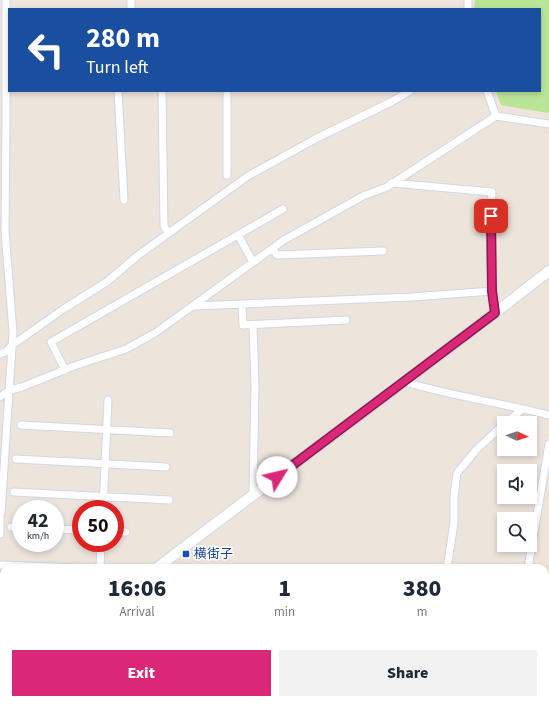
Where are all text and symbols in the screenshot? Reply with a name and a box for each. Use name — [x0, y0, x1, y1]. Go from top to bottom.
text: 280 m — [86, 18, 160, 58]
icon: left — [20, 24, 72, 76]
text: Turn left — [86, 55, 148, 80]
pin — [474, 199, 508, 233]
icon: arrive — [480, 205, 502, 227]
north arrow — [497, 416, 537, 456]
map controls — [497, 416, 537, 552]
position arrow — [256, 456, 298, 498]
button: sound — [497, 464, 537, 504]
speed limit sign: 50 — [72, 500, 124, 552]
text: 42 — [27, 507, 49, 535]
button: search — [497, 512, 537, 552]
text: km/h — [27, 529, 49, 543]
place label: 横街子 — [194, 545, 233, 563]
marker: 横街子 — [181, 549, 191, 559]
text: 16:06 — [108, 571, 166, 606]
text: 1 — [278, 571, 291, 606]
text: 380 — [403, 571, 441, 606]
text: Arrival — [120, 603, 155, 621]
text: min — [274, 603, 295, 621]
text: m — [417, 603, 427, 621]
button: Exit — [12, 650, 271, 696]
button: Share — [279, 650, 537, 696]

